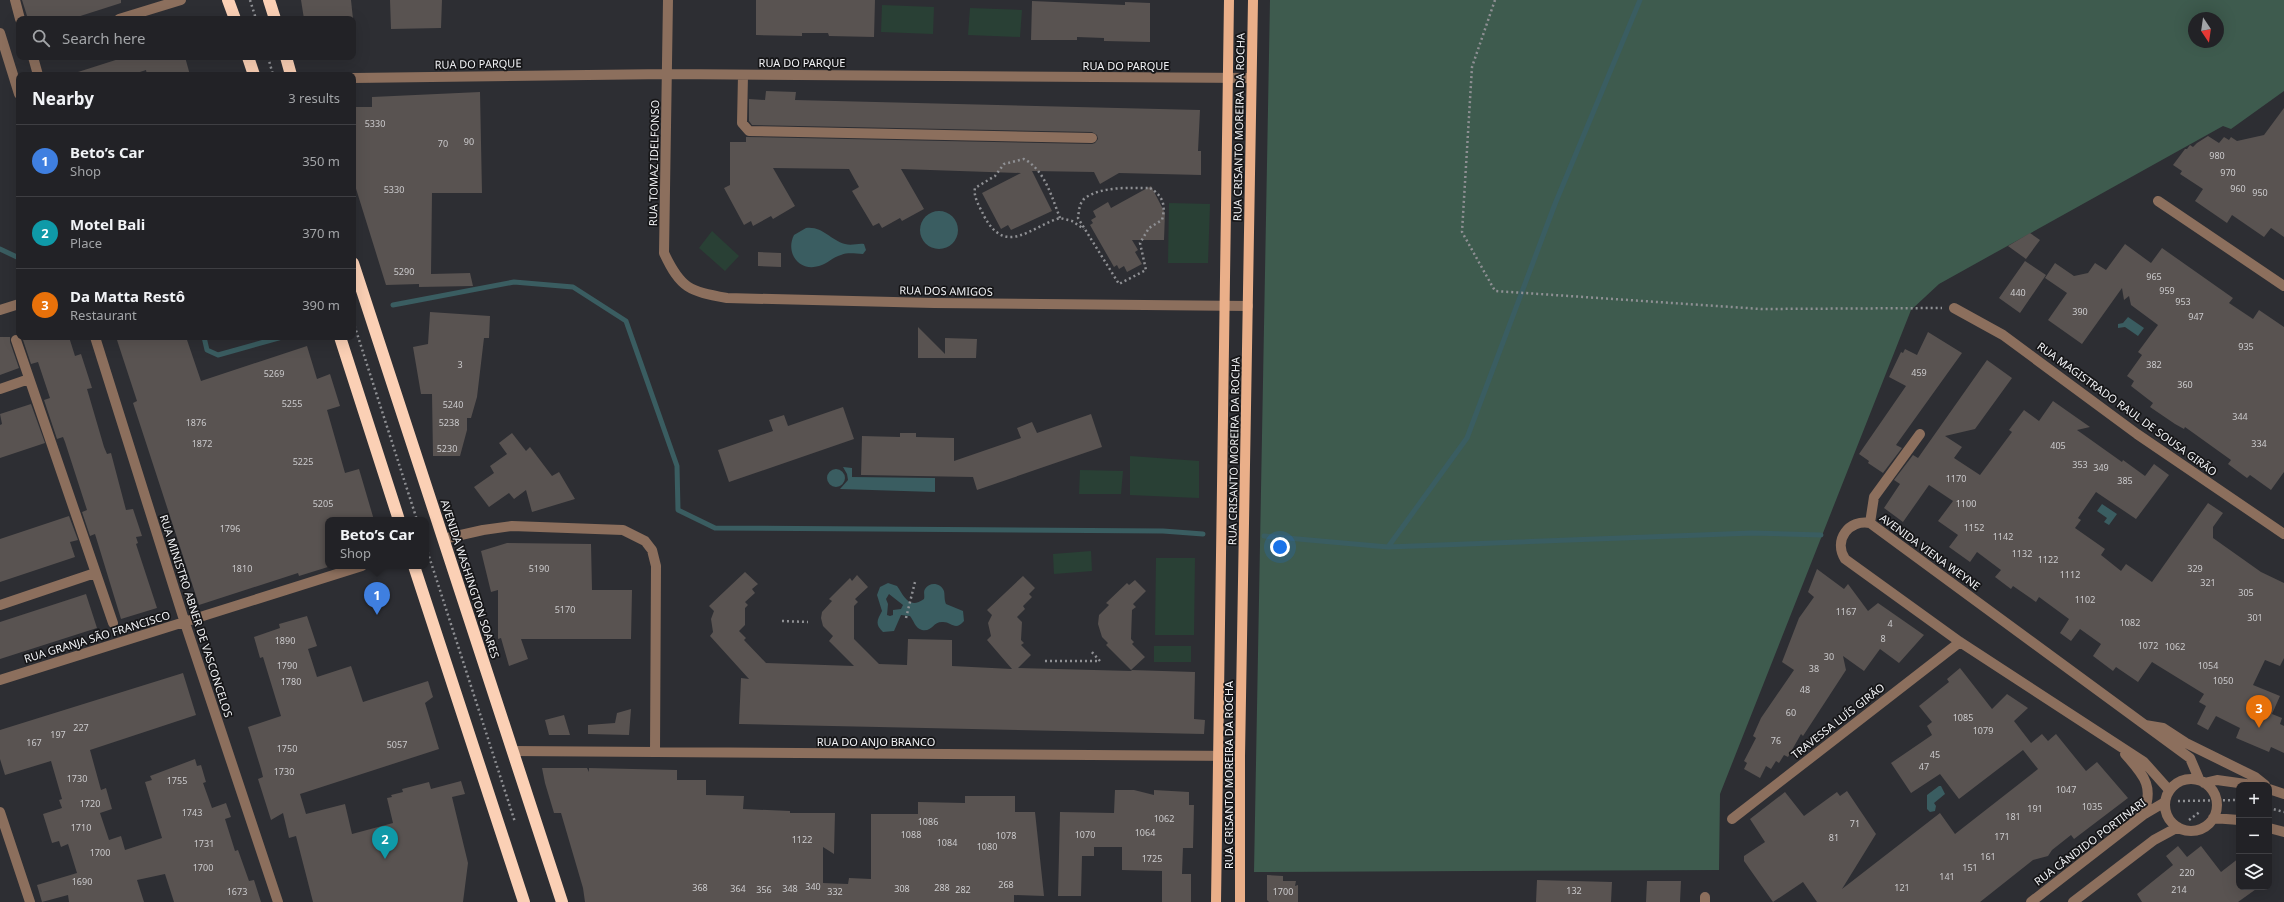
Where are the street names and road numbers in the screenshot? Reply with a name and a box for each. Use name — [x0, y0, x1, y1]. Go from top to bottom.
street label: RUA CRISANTO MOREIRA DA ROCHA — [1229, 32, 1248, 221]
street label: RUA DO PARQUE — [434, 55, 522, 72]
street label: RUA DO PARQUE — [759, 55, 845, 70]
street label: RUA DO PARQUE — [1083, 58, 1169, 73]
street label: RUA TOMAZ IDELFONSO — [645, 100, 662, 226]
street label: RUA DOS AMIGOS — [899, 282, 993, 299]
street label: RUA MAGISTRADO RAUL DE SOUSA GIRÃO — [2034, 338, 2220, 479]
street label: RUA CRISANTO MOREIRA DA ROCHA — [1224, 356, 1243, 545]
street label: AVENIDA WASHINGTON SOARES — [438, 497, 503, 660]
street label: AVENIDA VIENA WEYNE — [1877, 510, 1984, 593]
street label: RUA MINISTRO ABNER DE VASCONCELOS — [157, 513, 236, 719]
street label: RUA GRANJA SÃO FRANCISCO — [22, 607, 172, 666]
street label: TRAVESSA LUÍS GIRÃO — [1788, 679, 1887, 762]
street label: RUA CRISANTO MOREIRA DA ROCHA — [1221, 680, 1236, 869]
street label: RUA DO ANJO BRANCO — [817, 734, 935, 749]
street label: RUA CÂNDIDO PORTINARI — [2031, 794, 2149, 889]

